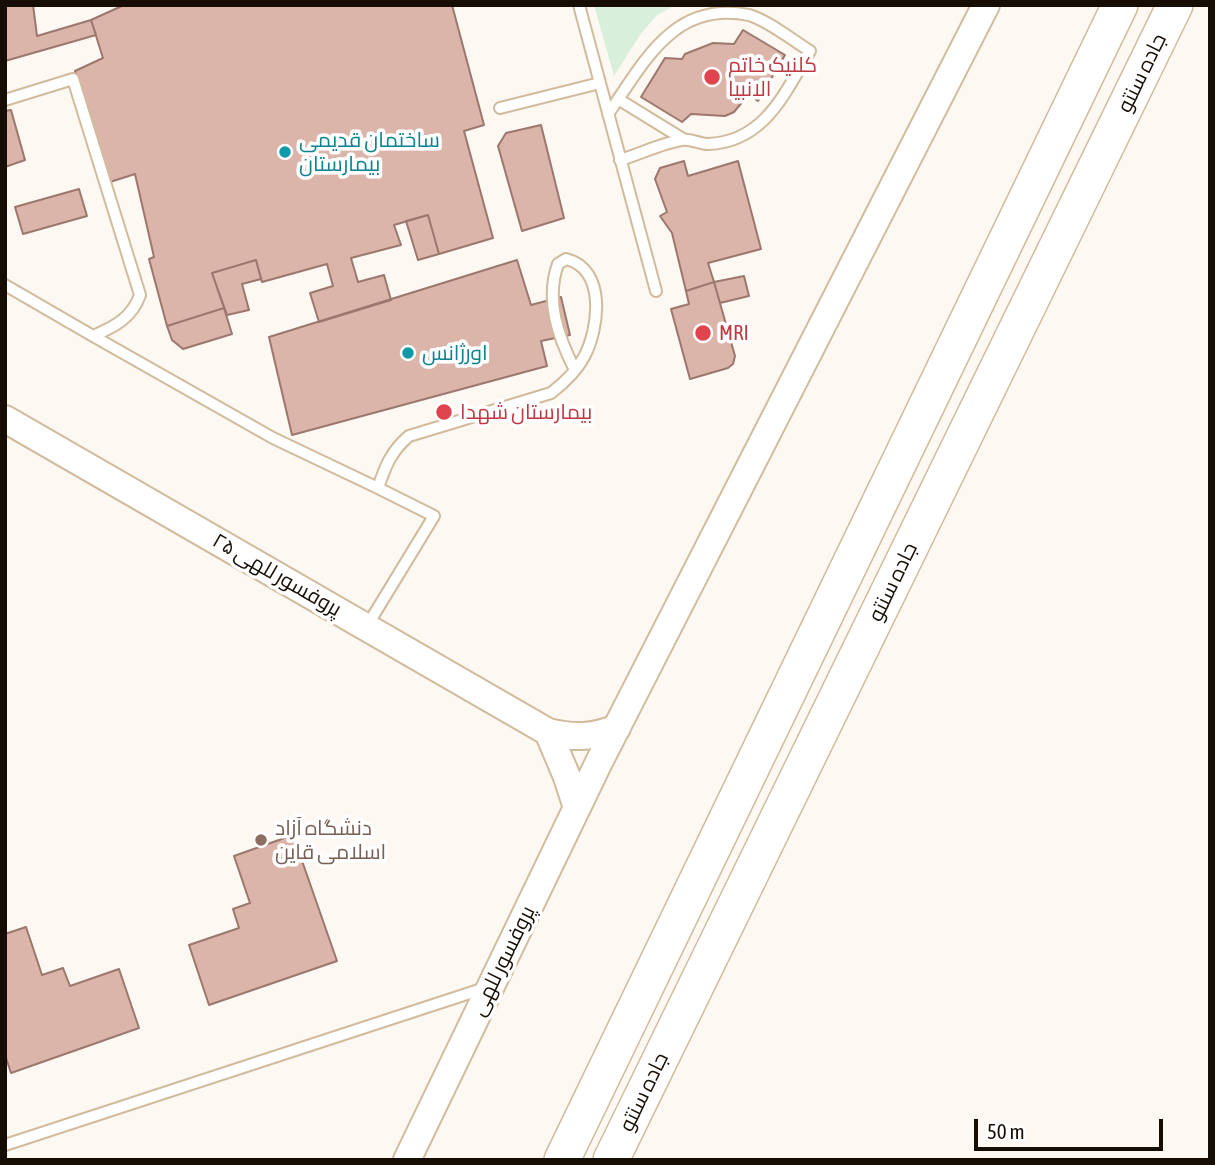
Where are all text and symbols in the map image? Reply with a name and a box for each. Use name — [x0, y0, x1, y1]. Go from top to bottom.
street label: جاده سنتو — [1112, 29, 1172, 117]
place label: کلنیک خاتم الانبیا — [728, 52, 817, 102]
marker: کلنیک خاتم الانبیا — [702, 67, 722, 87]
place label: ساختمان قدیمی بیمارستان — [299, 127, 440, 177]
marker: ساختمان قدیمی بیمارستان — [277, 144, 293, 160]
place label: MRI — [719, 320, 749, 346]
marker: MRI — [693, 323, 713, 343]
place label: اورژانس — [422, 340, 488, 366]
marker: اورژانس — [400, 345, 416, 361]
place label: بیمارستان شهدا — [460, 399, 592, 425]
marker: بیمارستان شهدا — [434, 402, 454, 422]
street label: پروفسور للهی ۲۵ — [208, 528, 346, 622]
street label: جاده سنتو — [863, 538, 923, 626]
place label: دنشگاه آزاد اسلامی قاین — [275, 815, 386, 865]
marker: دنشگاه آزاد اسلامی قاین — [253, 832, 269, 848]
street label: پروفسور للهی — [466, 902, 540, 1020]
street label: جاده سنتو — [614, 1048, 674, 1136]
scale bar — [977, 1106, 1166, 1150]
text: 50 m — [987, 1119, 1025, 1143]

